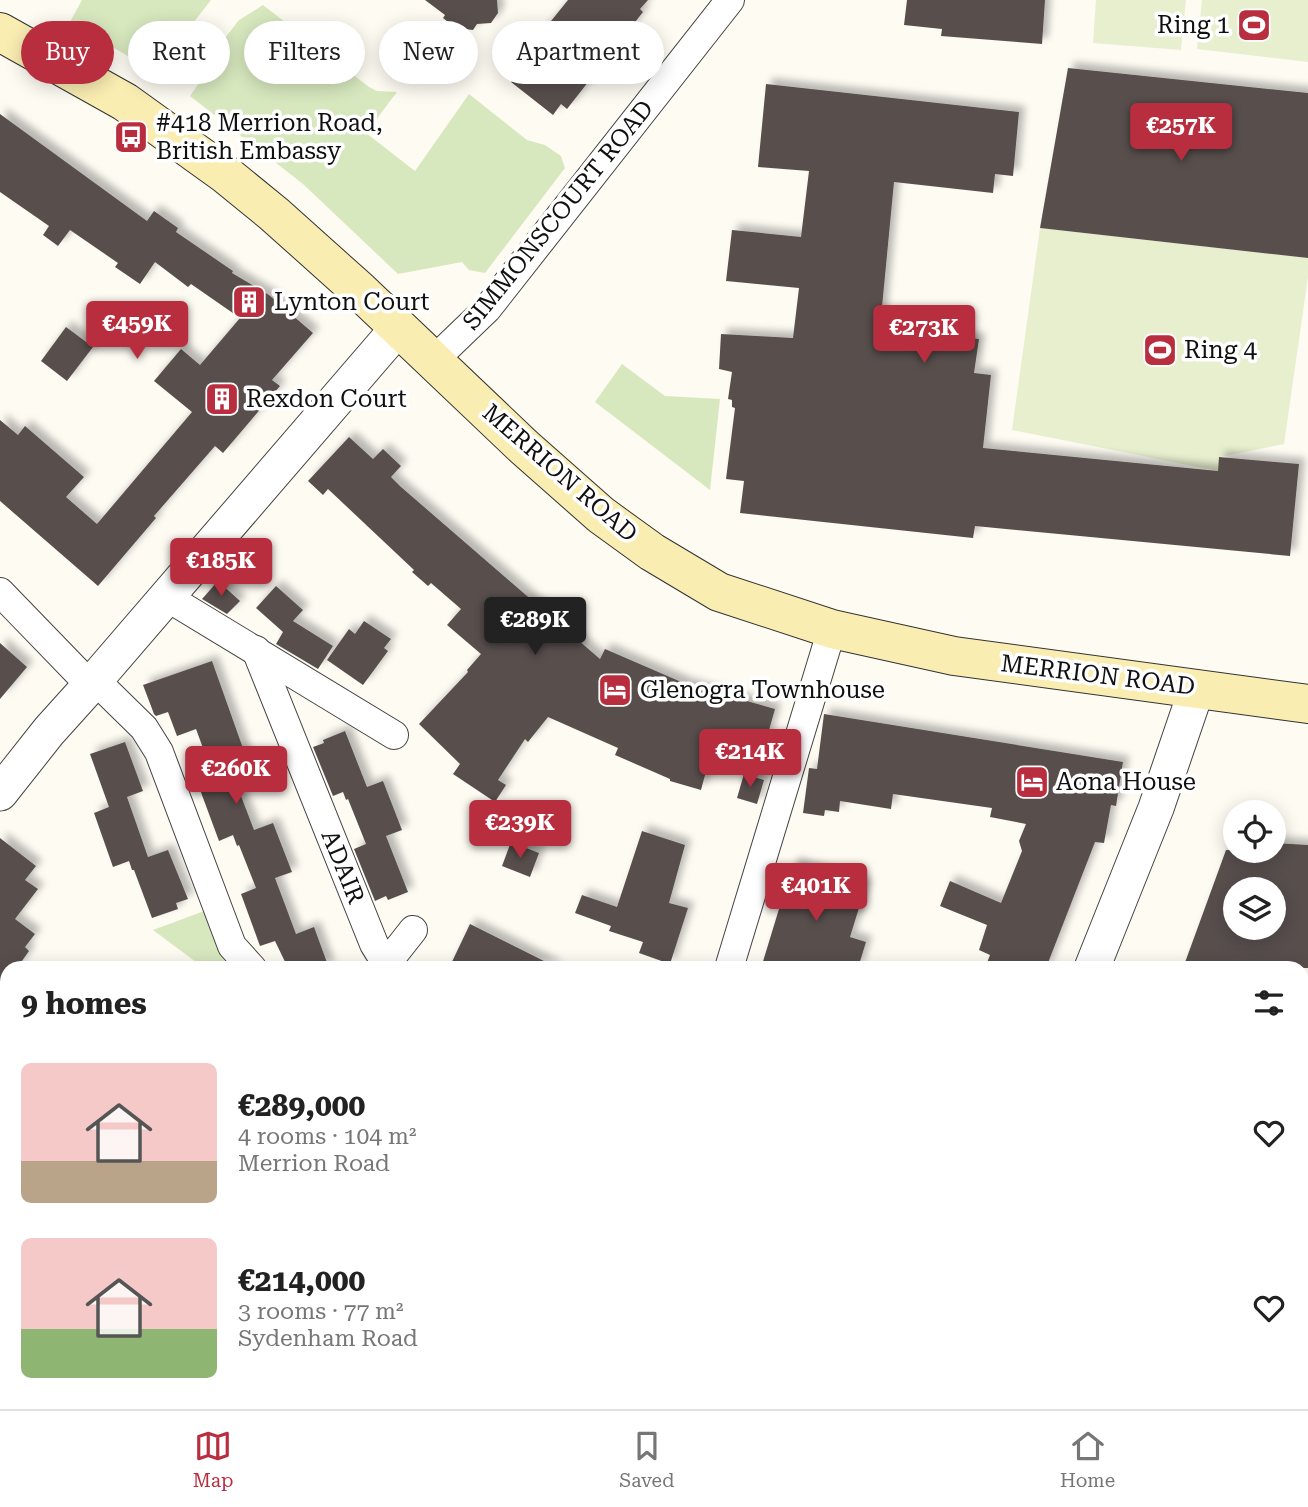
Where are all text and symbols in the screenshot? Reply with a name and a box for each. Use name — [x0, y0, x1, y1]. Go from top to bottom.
sports icon: Ring 1 — [1235, 6, 1273, 44]
place label: Ring 1 — [1157, 11, 1230, 39]
chip: Buy — [21, 21, 114, 84]
chip: Rent — [128, 21, 230, 84]
chip: Filters — [244, 21, 365, 84]
chip: New — [379, 21, 478, 84]
chip: Apartment — [492, 21, 664, 84]
street label: SIMMONSCOURT ROAD — [457, 95, 659, 335]
pin: €257K — [1132, 104, 1230, 163]
place label: #418 Merrion Road, British Embassy — [156, 109, 383, 165]
text: €257K — [1146, 112, 1216, 139]
bus stop icon: #418 Merrion Road, British Embassy — [112, 118, 150, 156]
building icon: Lynton Court — [230, 283, 268, 321]
place label: Lynton Court — [274, 288, 429, 316]
pin: €459K — [88, 302, 186, 361]
pin: €273K — [875, 306, 973, 365]
text: €459K — [102, 310, 172, 337]
text: €273K — [889, 314, 959, 341]
sports icon: Ring 4 — [1141, 331, 1179, 369]
place label: Ring 4 — [1184, 336, 1258, 364]
building icon: Rexdon Court — [203, 380, 241, 418]
place label: Rexdon Court — [246, 385, 407, 413]
street label: MERRION ROAD — [477, 398, 643, 548]
pin: €185K — [172, 538, 270, 598]
text: €185K — [186, 547, 256, 574]
pin: €289K — [486, 598, 584, 657]
text: €289K — [500, 606, 570, 633]
street label: MERRION ROAD — [999, 649, 1197, 701]
hotel icon: Glenogra Townhouse — [596, 671, 634, 709]
place label: Glenogra Townhouse — [640, 676, 885, 704]
pin: €214K — [701, 730, 799, 789]
text: €214K — [715, 738, 785, 765]
pin: €260K — [187, 746, 285, 806]
text: €260K — [201, 755, 271, 782]
hotel icon: Aona House — [1013, 763, 1051, 801]
place label: Aona House — [1056, 768, 1196, 796]
pin: €239K — [471, 800, 569, 860]
map controls — [1223, 800, 1286, 940]
button: locate — [1223, 800, 1286, 863]
text: €239K — [485, 809, 555, 836]
street label: ADAIR — [316, 826, 371, 908]
pin: €401K — [767, 864, 865, 923]
text: €401K — [781, 872, 851, 899]
button: layers — [1223, 877, 1286, 940]
icon: filters — [1250, 984, 1288, 1022]
text: 9 homes — [21, 986, 147, 1021]
text: €289,000 — [238, 1088, 365, 1123]
icon: home — [77, 1091, 161, 1175]
icon: heart — [1250, 1114, 1288, 1152]
text: 4 rooms · 104 m² — [238, 1123, 416, 1150]
text: Merrion Road — [238, 1150, 390, 1177]
text: €214,000 — [238, 1263, 365, 1298]
icon: home — [77, 1266, 161, 1350]
icon: heart — [1250, 1289, 1288, 1327]
text: 3 rooms · 77 m² — [238, 1298, 404, 1325]
text: Sydenham Road — [238, 1325, 418, 1352]
tab: Map — [193, 1427, 234, 1492]
tab: Saved — [619, 1427, 674, 1492]
tab: Home — [1060, 1427, 1115, 1492]

